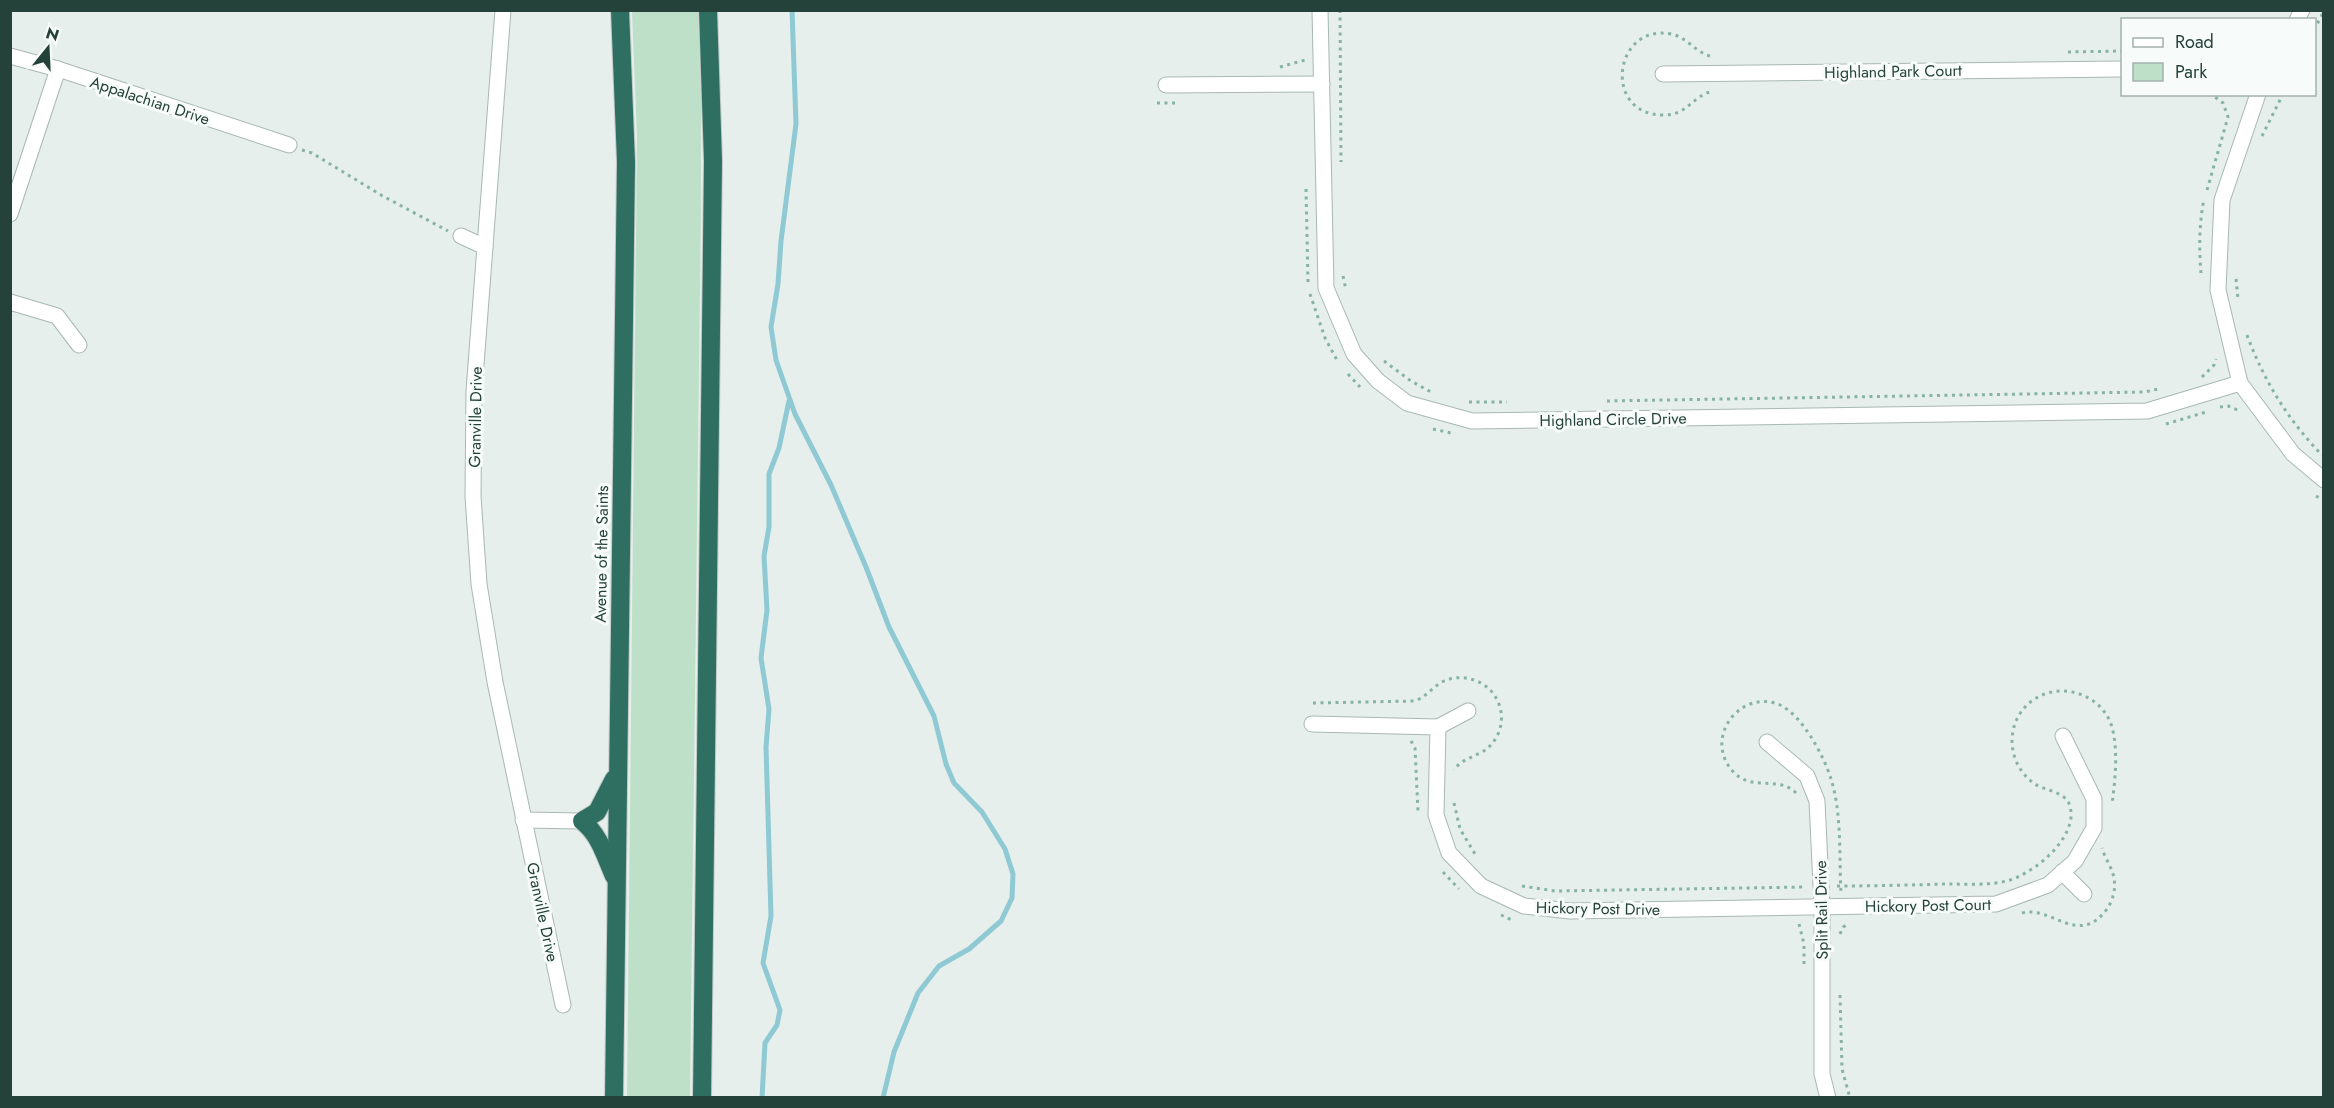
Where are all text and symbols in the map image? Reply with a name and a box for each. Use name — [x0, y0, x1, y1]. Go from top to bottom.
north arrow — [18, 18, 78, 78]
legend — [2121, 18, 2316, 96]
text: N — [43, 21, 62, 47]
text: Road — [2175, 29, 2214, 55]
street label: Highland Park Court — [1824, 59, 1962, 84]
text: Park — [2175, 59, 2207, 85]
street label: Appalachian Drive — [87, 70, 213, 131]
street label: Granville Drive — [463, 366, 488, 468]
street label: Highland Circle Drive — [1539, 407, 1687, 432]
street label: Avenue of the Saints — [589, 485, 614, 623]
street label: Granville Drive — [521, 860, 564, 964]
street label: Split Rail Drive — [1809, 860, 1834, 960]
street label: Hickory Post Court — [1865, 893, 1991, 918]
street label: Hickory Post Drive — [1536, 896, 1660, 921]

